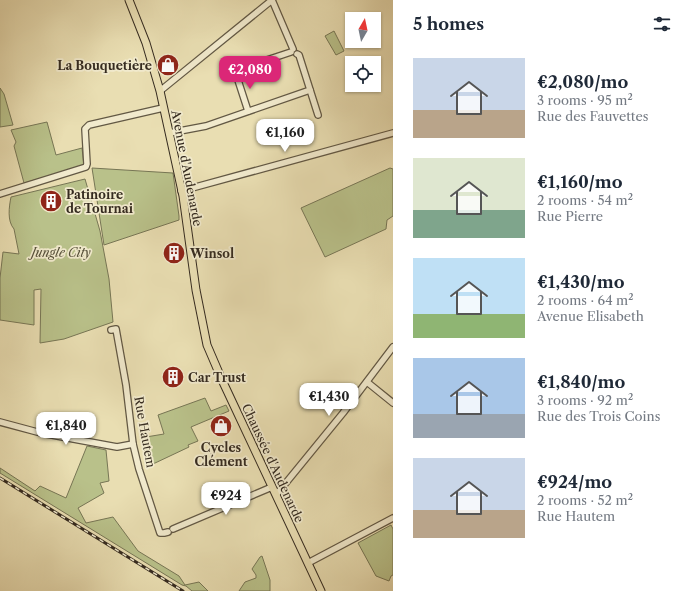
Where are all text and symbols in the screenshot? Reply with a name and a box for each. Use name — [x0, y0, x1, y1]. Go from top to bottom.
north arrow — [345, 12, 381, 48]
map controls — [345, 12, 381, 92]
icon: filters — [651, 13, 673, 35]
text: 5 homes — [413, 14, 484, 34]
shop icon: La Bouquetière — [155, 52, 181, 78]
pin: €2,080 — [217, 56, 283, 90]
button: locate — [345, 56, 381, 92]
place label: La Bouquetière — [57, 58, 152, 73]
text: €2,080 — [228, 61, 272, 77]
text: €2,080/mo — [537, 72, 628, 92]
icon: home — [445, 74, 493, 122]
text: 3 rooms · 95 m² — [537, 92, 633, 108]
street label: Avenue d'Audenarde — [168, 108, 206, 228]
text: Rue des Fauvettes — [537, 108, 648, 124]
pin: €1,160 — [252, 119, 318, 153]
text: €1,160 — [265, 124, 305, 140]
text: €1,160/mo — [537, 172, 623, 192]
icon: home — [445, 174, 493, 222]
place label: Patinoire de Tournai — [66, 187, 134, 216]
building icon: Patinoire de Tournai — [38, 188, 64, 214]
text: 2 rooms · 54 m² — [537, 192, 633, 208]
text: Rue Pierre — [537, 208, 603, 224]
building icon: Winsol — [161, 240, 187, 266]
park label: Jungle City — [27, 245, 91, 260]
place label: Winsol — [189, 246, 234, 261]
text: €1,430/mo — [537, 272, 624, 292]
icon: home — [445, 274, 493, 322]
text: 2 rooms · 64 m² — [537, 292, 634, 308]
text: Avenue Elisabeth — [537, 308, 644, 324]
building icon: Car Trust — [160, 364, 186, 390]
place label: Car Trust — [188, 370, 246, 385]
text: €1,840/mo — [537, 372, 625, 392]
icon: home — [445, 374, 493, 422]
pin: €1,430 — [296, 383, 362, 417]
text: €1,430 — [308, 388, 350, 404]
text: 3 rooms · 92 m² — [537, 392, 633, 408]
street label: Rue Hautem — [131, 395, 159, 469]
street label: Chaussée d'Audenarde — [239, 401, 307, 525]
text: Rue des Trois Coins — [537, 408, 660, 424]
pin: €1,840 — [33, 412, 99, 446]
shop icon: Cycles Clément — [208, 413, 234, 439]
text: €1,840 — [45, 417, 87, 433]
place label: Cycles Clément — [194, 440, 248, 469]
text: €924/mo — [537, 472, 612, 492]
icon: home — [445, 474, 493, 522]
pin: €924 — [202, 482, 250, 516]
text: €924 — [210, 487, 242, 503]
text: 2 rooms · 52 m² — [537, 492, 633, 508]
text: Rue Hautem — [537, 508, 615, 524]

